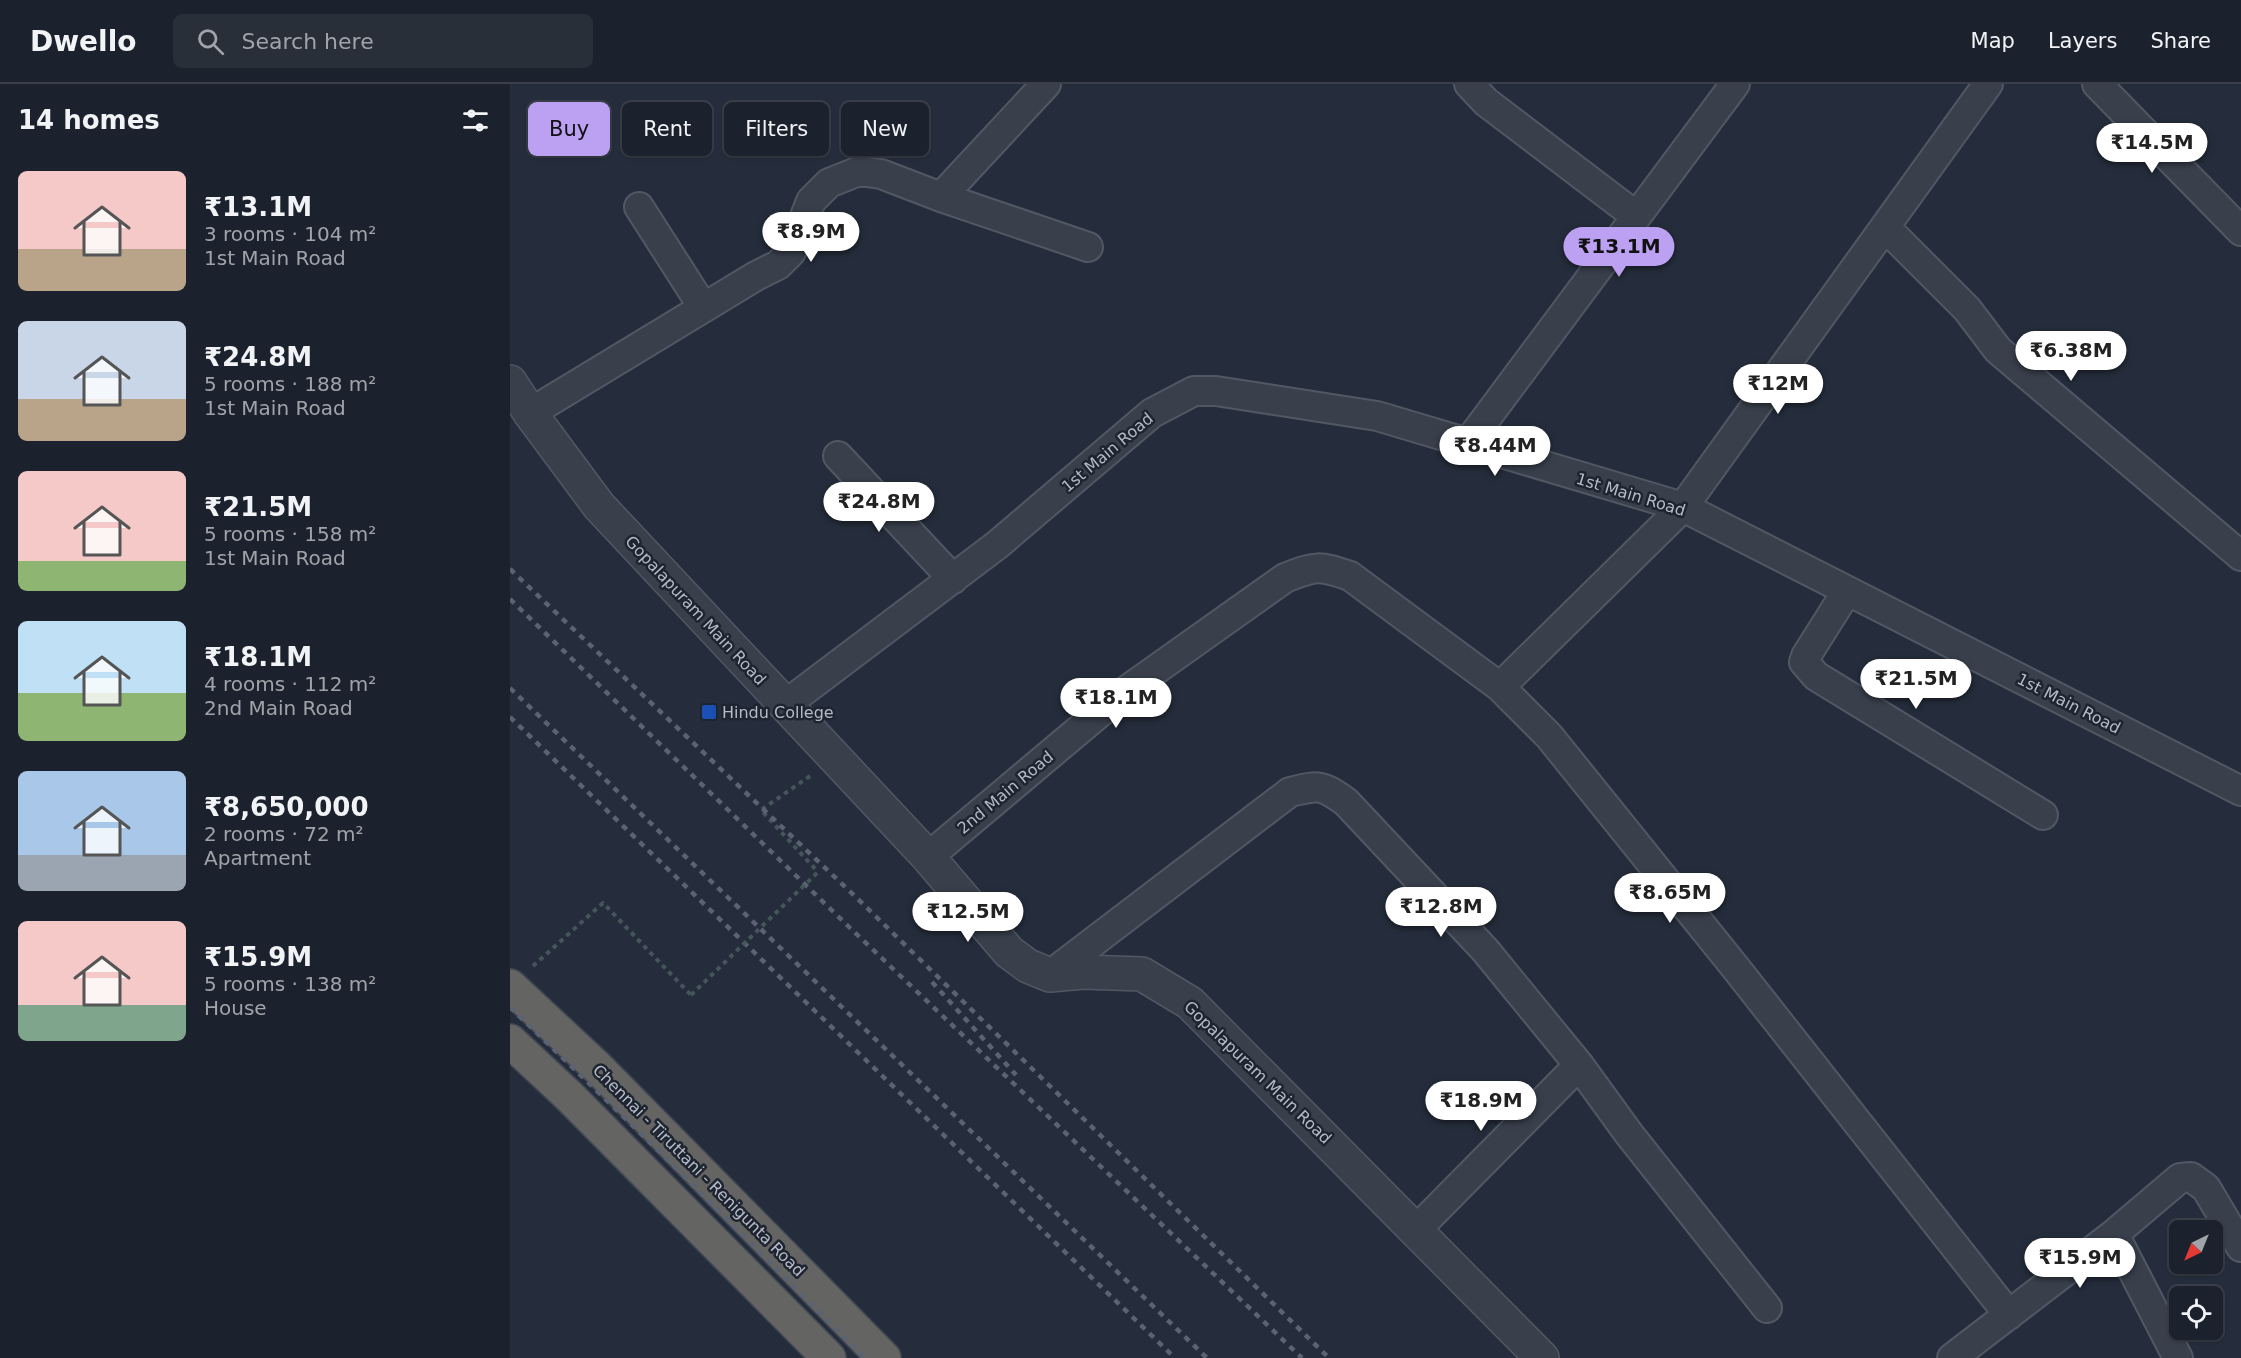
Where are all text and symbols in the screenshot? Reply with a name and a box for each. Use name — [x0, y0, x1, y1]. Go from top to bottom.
search box — [173, 14, 593, 68]
text: Dwello — [30, 25, 137, 58]
icon: search — [194, 25, 227, 58]
text: Search here — [242, 29, 374, 54]
text: Map — [1971, 29, 2015, 53]
text: Layers — [2048, 29, 2117, 53]
text: Share — [2150, 29, 2211, 53]
chip: Buy — [528, 102, 610, 156]
chip: Rent — [622, 102, 712, 156]
chip: Filters — [724, 102, 829, 156]
chip: New — [841, 102, 929, 156]
icon: filters — [459, 104, 492, 137]
text: 14 homes — [18, 105, 160, 135]
pin: ₹14.5M — [2103, 123, 2201, 174]
text: ₹14.5M — [2110, 130, 2194, 154]
text: ₹13.1M — [204, 192, 312, 222]
icon: home — [66, 195, 138, 267]
pin: ₹8.9M — [769, 212, 853, 263]
text: ₹8.9M — [776, 219, 846, 243]
text: 3 rooms · 104 m² — [204, 222, 376, 246]
pin: ₹13.1M — [1570, 227, 1668, 278]
text: ₹13.1M — [1577, 234, 1661, 258]
text: 1st Main Road — [204, 246, 346, 270]
pin: ₹6.38M — [2022, 331, 2120, 382]
text: ₹6.38M — [2029, 338, 2113, 362]
text: ₹24.8M — [204, 342, 312, 372]
icon: home — [66, 345, 138, 417]
pin: ₹12M — [1742, 364, 1814, 415]
text: ₹12M — [1747, 371, 1809, 395]
text: 5 rooms · 188 m² — [204, 372, 376, 396]
text: 1st Main Road — [204, 396, 346, 420]
street label: 1st Main Road — [1058, 409, 1157, 496]
pin: ₹8.44M — [1446, 426, 1544, 477]
text: ₹8.44M — [1453, 433, 1537, 457]
street label: 1st Main Road — [1574, 469, 1688, 520]
pin: ₹24.8M — [830, 482, 928, 533]
text: ₹24.8M — [837, 489, 921, 513]
text: ₹21.5M — [204, 492, 312, 522]
icon: home — [66, 495, 138, 567]
text: 5 rooms · 158 m² — [204, 522, 376, 546]
street label: Gopalapuram Main Road — [621, 532, 770, 689]
text: 1st Main Road — [204, 546, 346, 570]
text: ₹18.1M — [204, 642, 312, 672]
icon: home — [66, 645, 138, 717]
pin: ₹21.5M — [1867, 659, 1965, 710]
text: ₹21.5M — [1874, 666, 1958, 690]
street label: 1st Main Road — [2014, 669, 2124, 738]
text: 4 rooms · 112 m² — [204, 672, 376, 696]
pin: ₹18.1M — [1067, 678, 1165, 729]
text: ₹18.1M — [1074, 685, 1158, 709]
text: 2nd Main Road — [204, 696, 353, 720]
marker: Hindu College — [700, 703, 718, 721]
place label: Hindu College — [722, 703, 834, 722]
street label: 2nd Main Road — [954, 747, 1057, 838]
text: ₹8,650,000 — [204, 792, 368, 822]
icon: home — [66, 795, 138, 867]
text: 2 rooms · 72 m² — [204, 822, 364, 846]
text: Apartment — [204, 846, 311, 870]
pin: ₹8.65M — [1621, 873, 1719, 924]
text: ₹8.65M — [1628, 880, 1712, 904]
pin: ₹12.8M — [1392, 887, 1490, 938]
pin: ₹12.5M — [919, 892, 1017, 943]
text: ₹12.8M — [1399, 894, 1483, 918]
text: ₹12.5M — [926, 899, 1010, 923]
text: ₹15.9M — [204, 942, 312, 972]
icon: home — [66, 945, 138, 1017]
text: 5 rooms · 138 m² — [204, 972, 376, 996]
text: House — [204, 996, 267, 1020]
street label: Gopalapuram Main Road — [1180, 997, 1335, 1148]
street label: Chennai - Tiruttani - Renigunta Road — [589, 1061, 808, 1280]
pin: ₹18.9M — [1432, 1081, 1530, 1132]
text: ₹18.9M — [1439, 1088, 1523, 1112]
north arrow — [2169, 1220, 2223, 1274]
map controls — [2169, 1220, 2223, 1340]
pin: ₹15.9M — [2031, 1238, 2129, 1289]
text: ₹15.9M — [2038, 1245, 2122, 1269]
button: locate — [2169, 1286, 2223, 1340]

